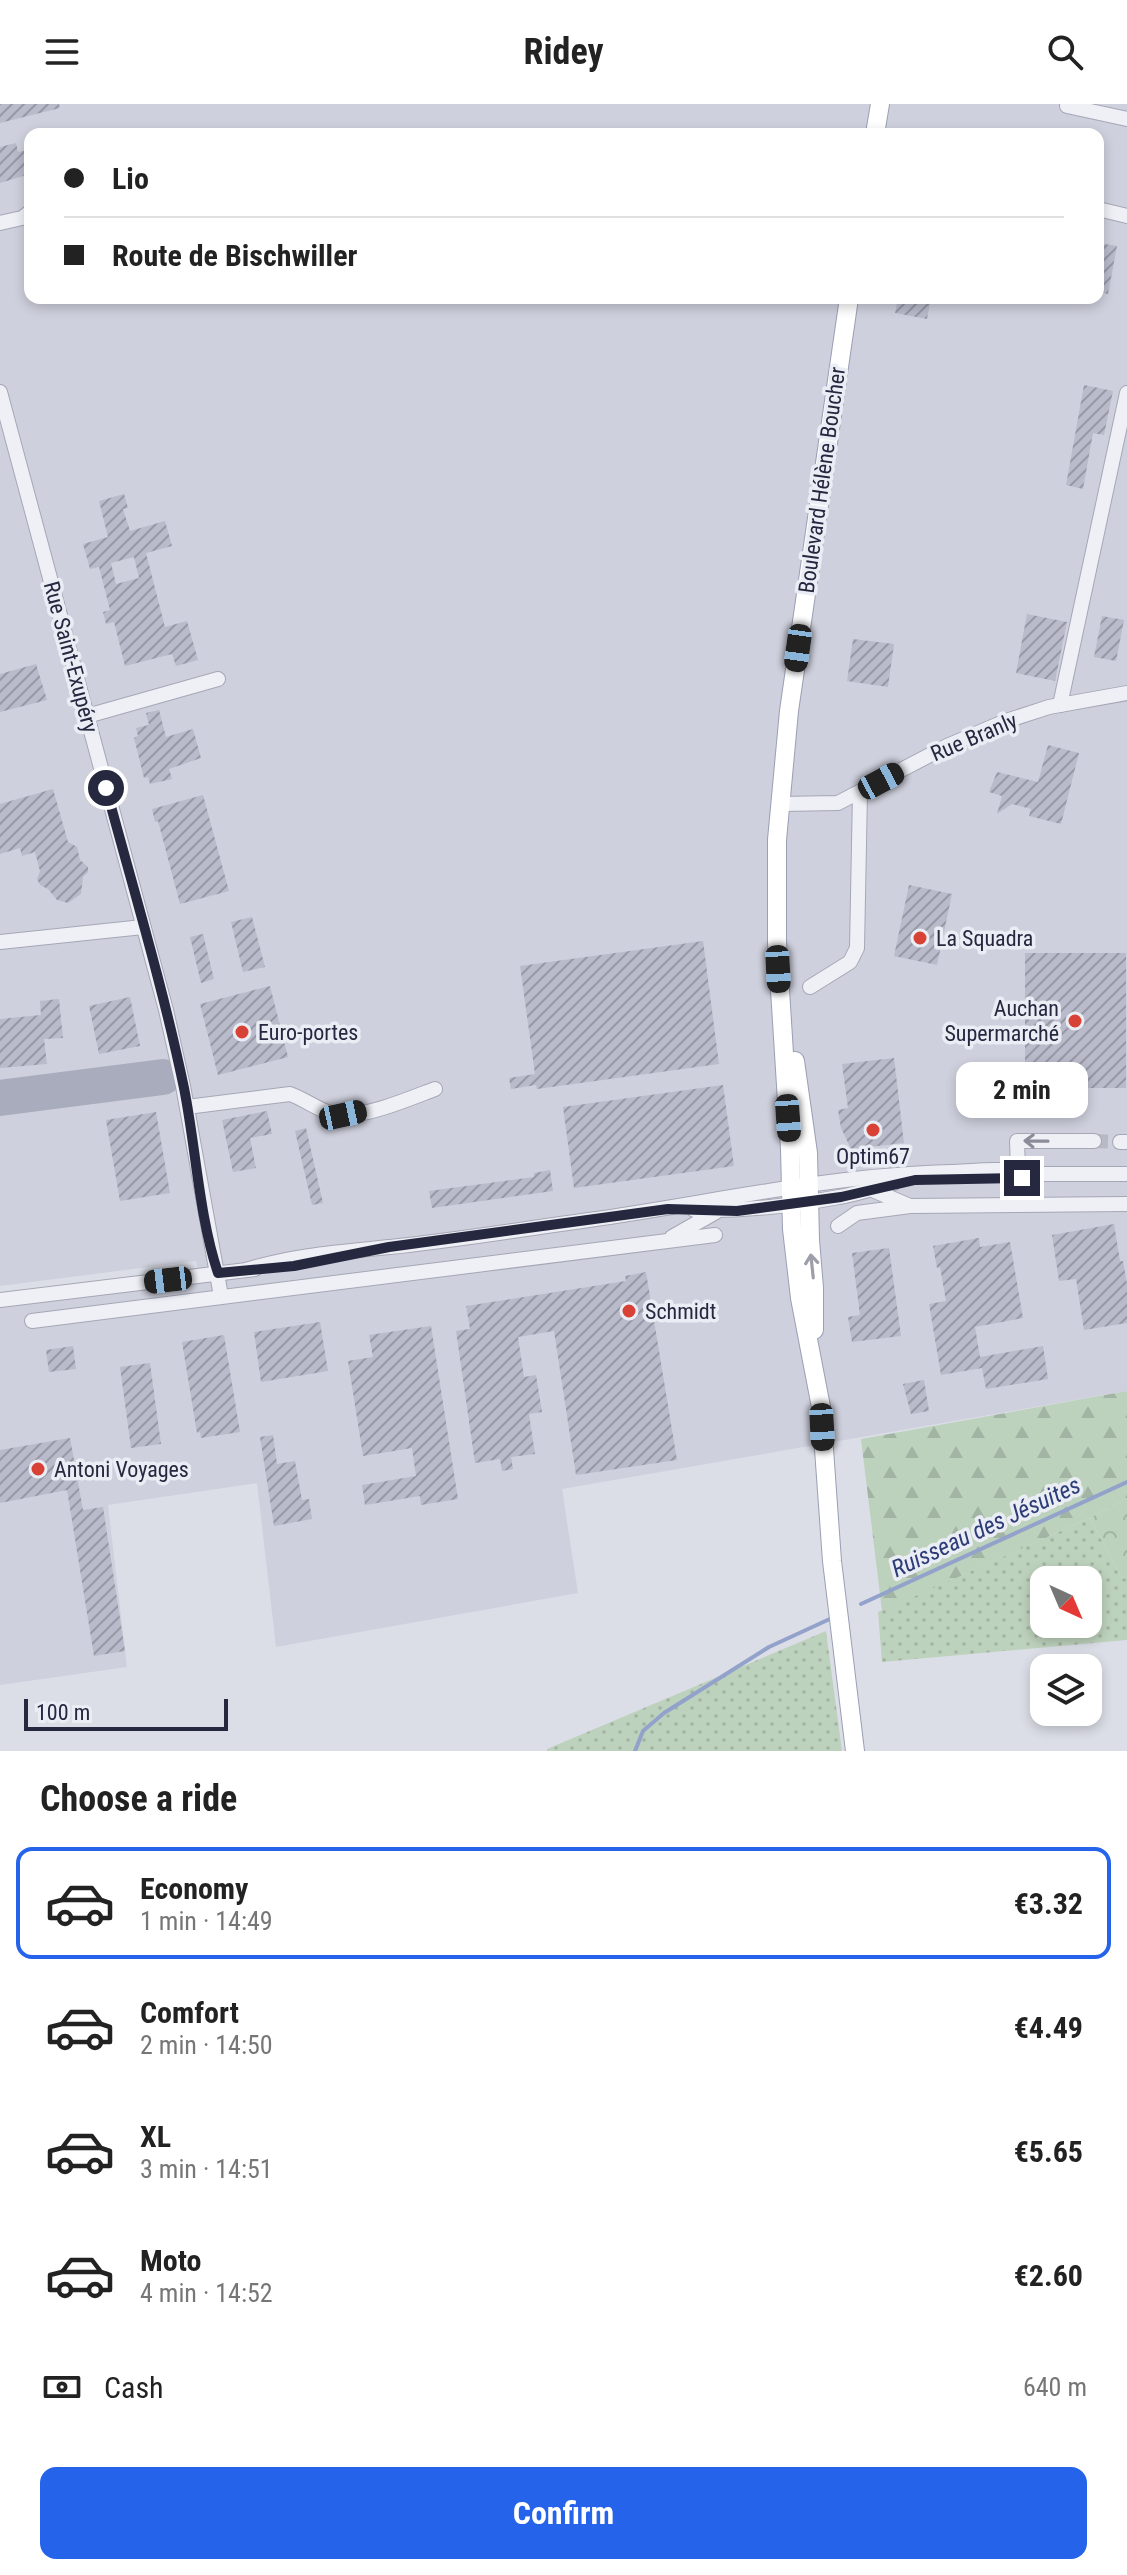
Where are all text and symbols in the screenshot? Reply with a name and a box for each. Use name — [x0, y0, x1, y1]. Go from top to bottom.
icon: menu — [40, 30, 84, 74]
icon: search — [1043, 30, 1087, 74]
text: Ridey — [524, 31, 603, 73]
text: Lio — [112, 161, 149, 196]
text: Route de Bischwiller — [112, 238, 357, 273]
street label: Boulevard Hélène Boucher — [794, 365, 850, 595]
street label: Rue Saint-Exupéry — [39, 579, 103, 735]
car — [783, 623, 813, 673]
street label: Rue Branly — [927, 708, 1021, 766]
car — [854, 759, 908, 803]
route start — [88, 770, 124, 806]
place label: La Squadra — [936, 926, 1033, 951]
marker: La Squadra — [911, 929, 929, 947]
car — [765, 944, 791, 994]
place label: Auchan Supermarché — [944, 996, 1059, 1046]
marker: Auchan Supermarché — [1066, 1012, 1084, 1030]
place label: Euro-portes — [258, 1020, 358, 1045]
marker: Euro-portes — [233, 1023, 251, 1041]
callout: 2 min — [956, 1062, 1088, 1118]
text: 2 min — [993, 1075, 1051, 1105]
car — [774, 1093, 802, 1143]
car — [317, 1098, 369, 1132]
marker: Optim67 — [864, 1121, 882, 1139]
one-way arrow — [1023, 1133, 1050, 1149]
place label: Optim67 — [836, 1144, 910, 1169]
route end — [1004, 1160, 1040, 1196]
one-way arrow — [805, 1253, 820, 1280]
car — [143, 1265, 193, 1295]
place label: Schmidt — [645, 1299, 716, 1324]
marker: Schmidt — [620, 1302, 638, 1320]
car — [809, 1402, 835, 1452]
place label: Antoni Voyages — [54, 1457, 189, 1482]
marker: Antoni Voyages — [29, 1460, 47, 1478]
water label: Ruisseau des Jésuites — [887, 1471, 1085, 1583]
north arrow — [1030, 1566, 1102, 1638]
map controls — [1030, 1566, 1102, 1726]
button: layers — [1030, 1654, 1102, 1726]
scale bar — [24, 1695, 228, 1731]
text: 100 m — [36, 1700, 90, 1725]
text: Choose a ride — [40, 1778, 237, 1820]
icon: car — [44, 1867, 116, 1939]
text: Economy — [140, 1871, 248, 1906]
text: €3.32 — [1014, 1886, 1083, 1921]
text: 1 min · 14:49 — [140, 1906, 273, 1936]
icon: car — [44, 1991, 116, 2063]
text: Comfort — [140, 1995, 239, 2030]
text: €4.49 — [1014, 2010, 1083, 2045]
text: 2 min · 14:50 — [140, 2030, 273, 2060]
icon: car — [44, 2115, 116, 2187]
text: XL — [140, 2119, 171, 2154]
text: €5.65 — [1014, 2134, 1083, 2169]
text: 3 min · 14:51 — [140, 2154, 273, 2184]
icon: car — [44, 2239, 116, 2311]
text: Moto — [140, 2243, 201, 2278]
text: €2.60 — [1014, 2258, 1083, 2293]
text: 4 min · 14:52 — [140, 2278, 273, 2308]
icon: cash — [40, 2365, 84, 2409]
text: Cash — [104, 2370, 164, 2405]
text: 640 m — [1023, 2372, 1087, 2402]
button: Confirm — [40, 2467, 1087, 2559]

